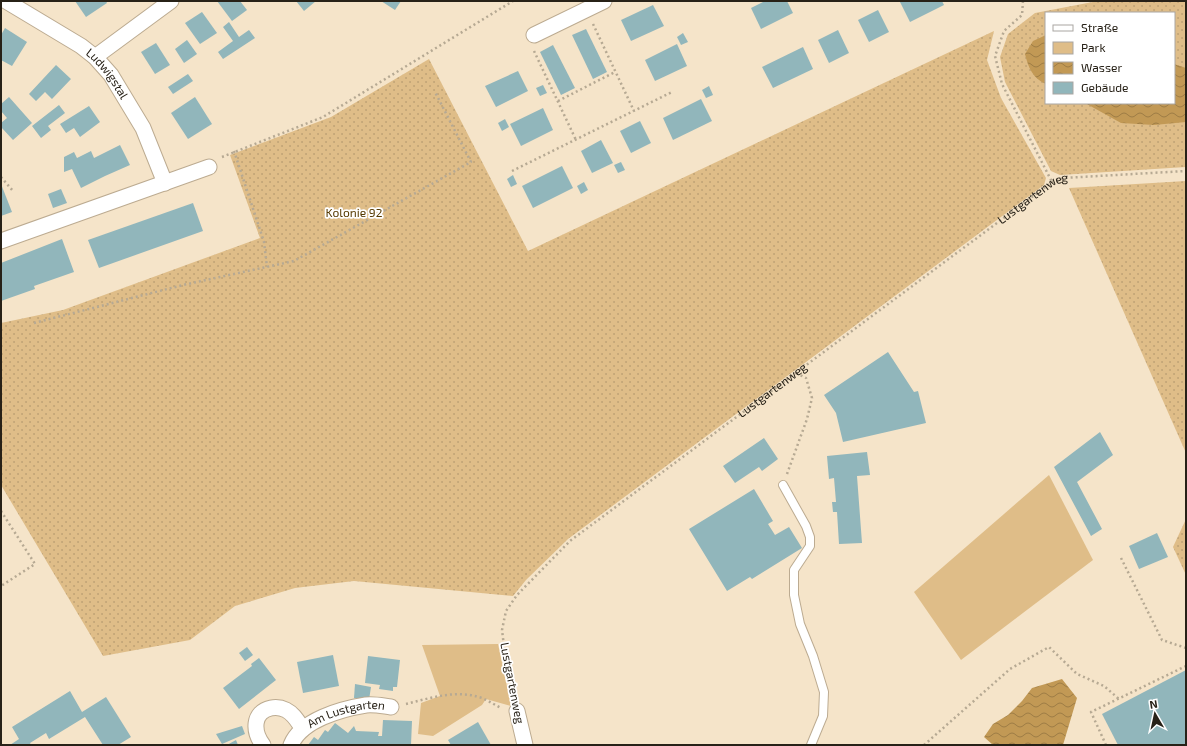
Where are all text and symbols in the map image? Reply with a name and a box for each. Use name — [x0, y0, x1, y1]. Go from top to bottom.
legend — [1045, 12, 1175, 104]
text: Straße — [1081, 20, 1118, 34]
text: Park — [1081, 40, 1106, 54]
street label: Ludwigstal — [84, 45, 132, 101]
text: Wasser — [1081, 60, 1122, 74]
text: Gebäude — [1081, 80, 1129, 94]
street label: Lustgartenweg — [994, 170, 1069, 226]
park label: Kolonie 92 — [326, 205, 383, 219]
street label: Lustgartenweg — [734, 359, 809, 420]
street label: Lustgartenweg — [498, 641, 528, 725]
north arrow — [1135, 694, 1175, 734]
street label: Am Lustgarten — [304, 697, 386, 730]
text: N — [1148, 697, 1158, 711]

